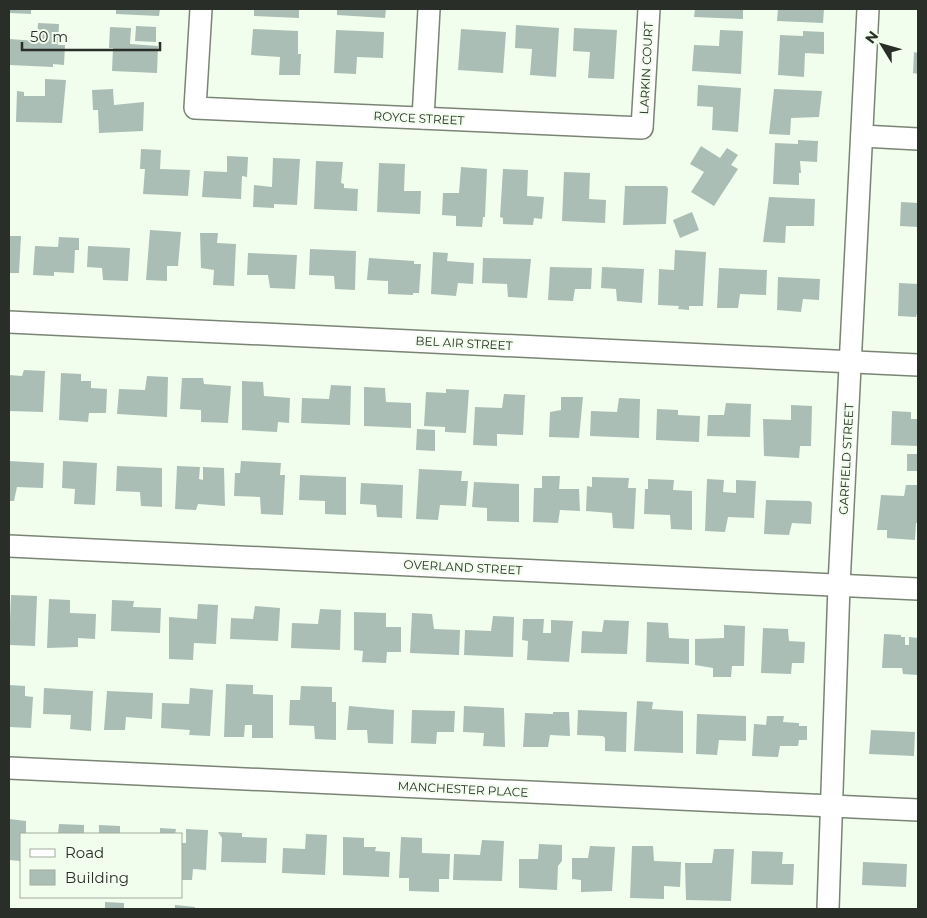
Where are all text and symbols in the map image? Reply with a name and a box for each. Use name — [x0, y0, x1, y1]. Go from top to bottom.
scale bar — [22, 20, 160, 52]
north arrow — [857, 20, 907, 70]
street label: LARKIN COURT — [636, 21, 656, 115]
text: 50 m — [30, 27, 68, 46]
text: N — [861, 27, 882, 47]
street label: ROYCE STREET — [373, 108, 465, 128]
street label: BEL AIR STREET — [415, 333, 513, 353]
street label: GARFIELD STREET — [836, 403, 856, 515]
street label: OVERLAND STREET — [403, 556, 523, 578]
street label: MANCHESTER PLACE — [397, 778, 529, 800]
legend — [20, 833, 182, 898]
text: Road — [65, 843, 104, 862]
text: Building — [65, 868, 129, 887]

